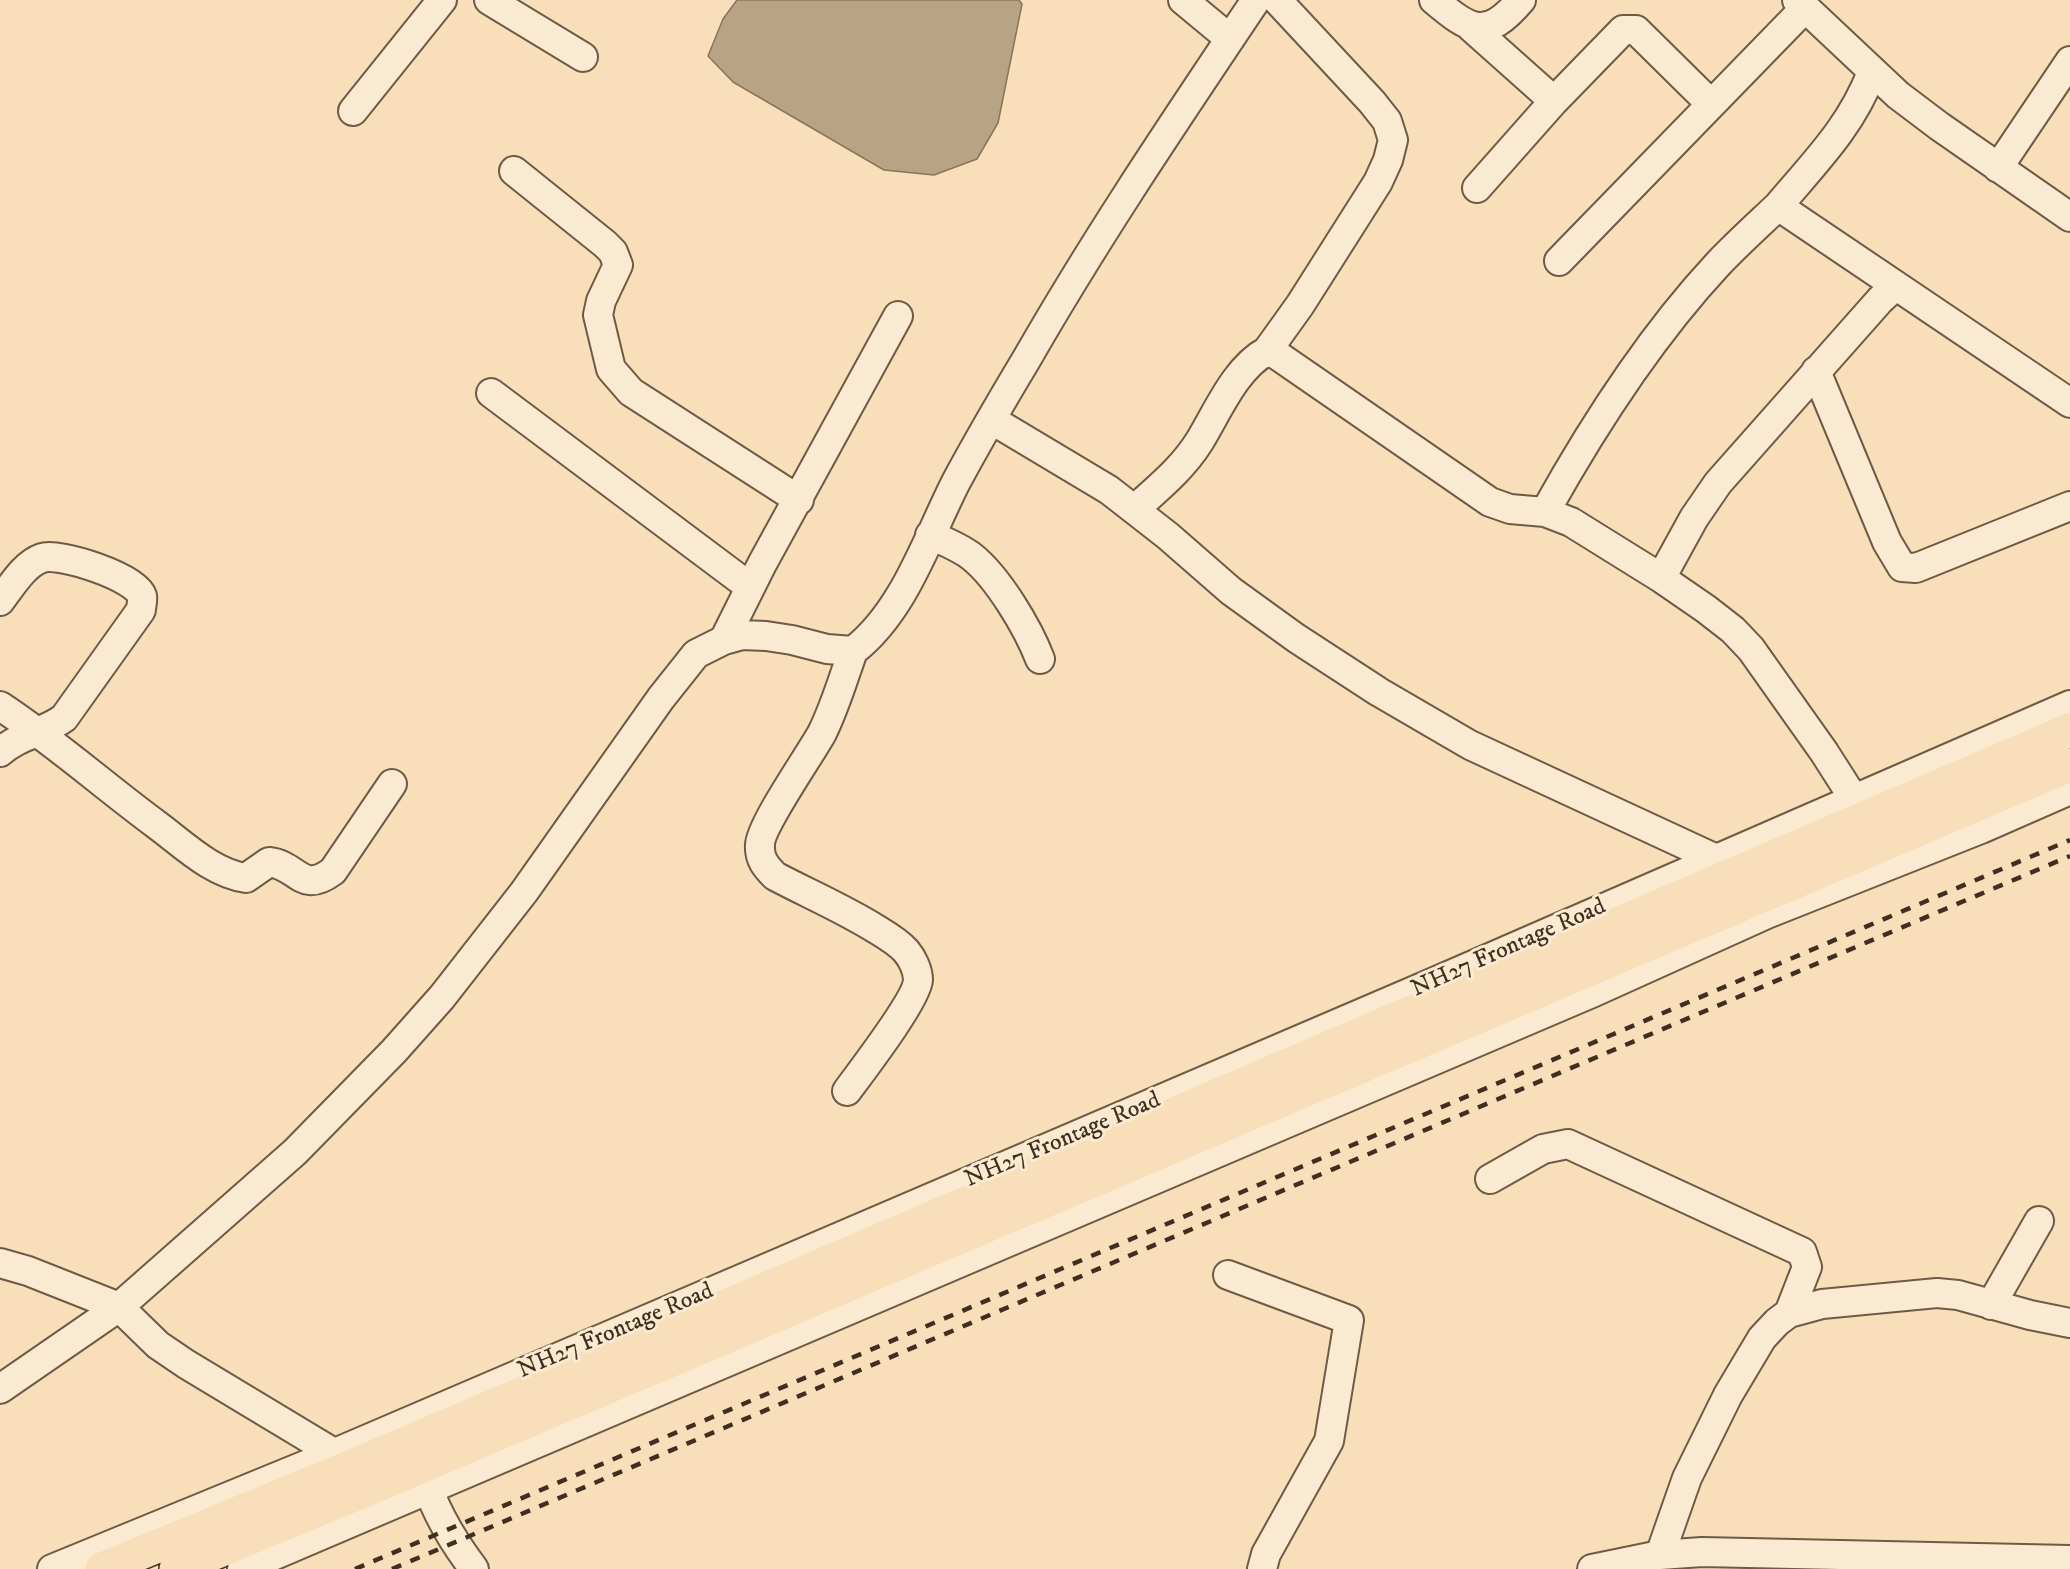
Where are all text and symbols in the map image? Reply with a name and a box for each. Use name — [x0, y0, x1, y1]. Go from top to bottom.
street label: NH27 Frontage Road — [1407, 893, 1611, 1005]
street label: NH27 Frontage Road — [961, 1087, 1165, 1195]
street label: NH27 Frontage Road — [514, 1278, 718, 1386]

